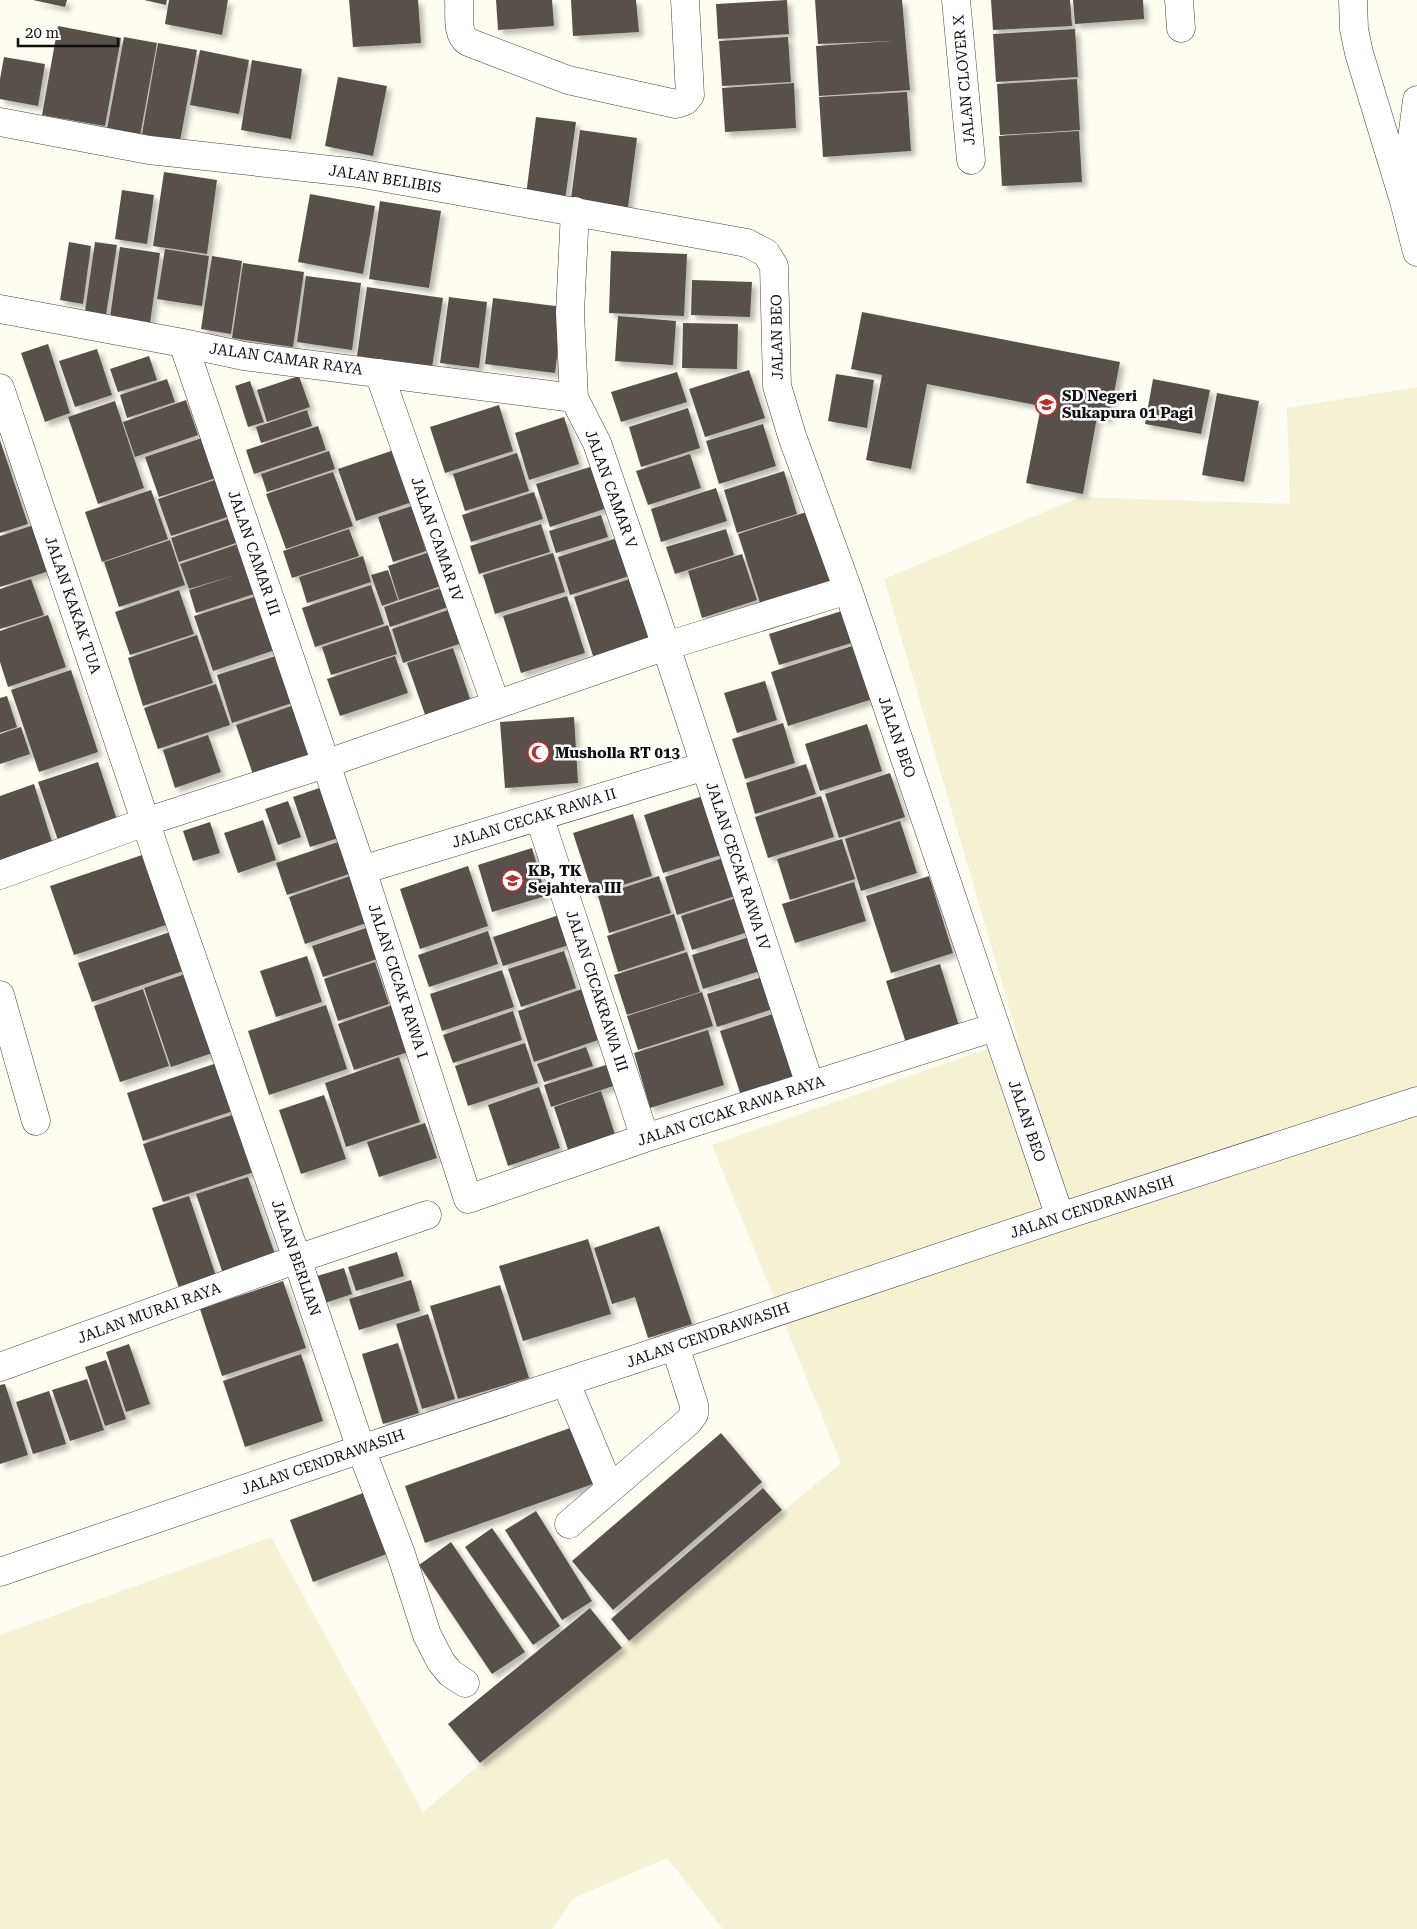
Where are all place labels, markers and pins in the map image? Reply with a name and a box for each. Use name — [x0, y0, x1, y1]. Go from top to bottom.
place label: SD Negeri Sukapura 01 Pagi — [1062, 387, 1193, 422]
school or university icon: SD Negeri Sukapura 01 Pagi — [1034, 393, 1058, 417]
mosque icon: Musholla RT 013 — [527, 741, 551, 765]
place label: Musholla RT 013 — [555, 744, 680, 762]
place label: KB, TK Sejahtera III — [528, 862, 622, 897]
school or university icon: KB, TK Sejahtera III — [500, 868, 524, 892]

